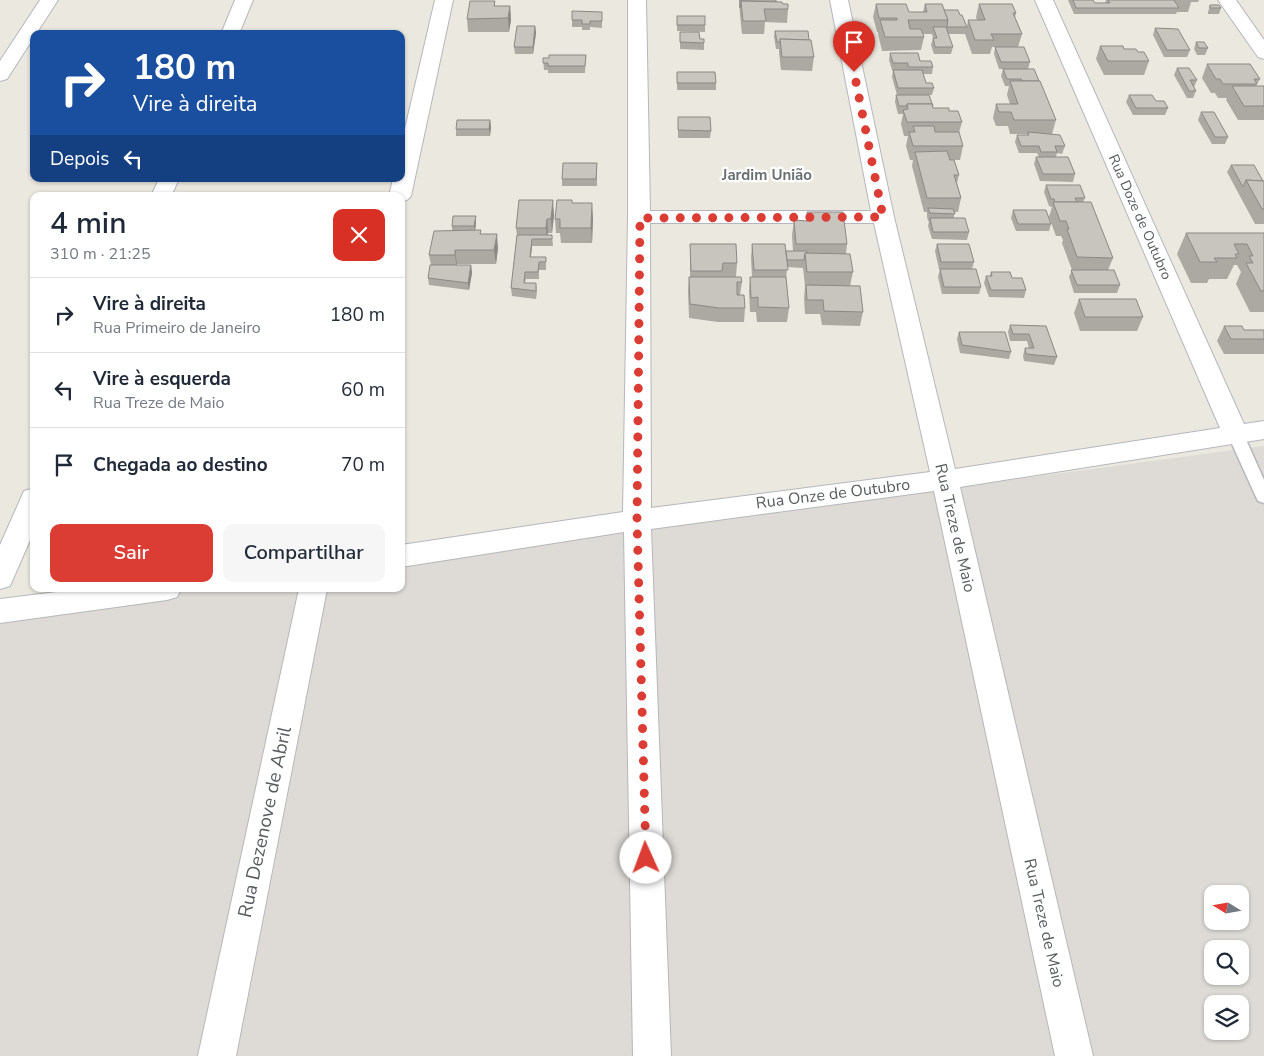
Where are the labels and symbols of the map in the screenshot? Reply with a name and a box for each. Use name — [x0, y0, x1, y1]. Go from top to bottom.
pin — [833, 21, 875, 72]
street label: Rua Doze de Outubro — [1104, 151, 1176, 283]
district label: Jardim União — [721, 165, 812, 185]
street label: Rua Treze de Maio — [930, 462, 981, 595]
street label: Rua Onze de Outubro — [755, 474, 911, 514]
street label: Rua Dezenove de Abril — [232, 724, 298, 920]
position arrow — [619, 831, 671, 883]
street label: Rua Treze de Maio — [1019, 857, 1070, 990]
north arrow — [1204, 885, 1249, 930]

